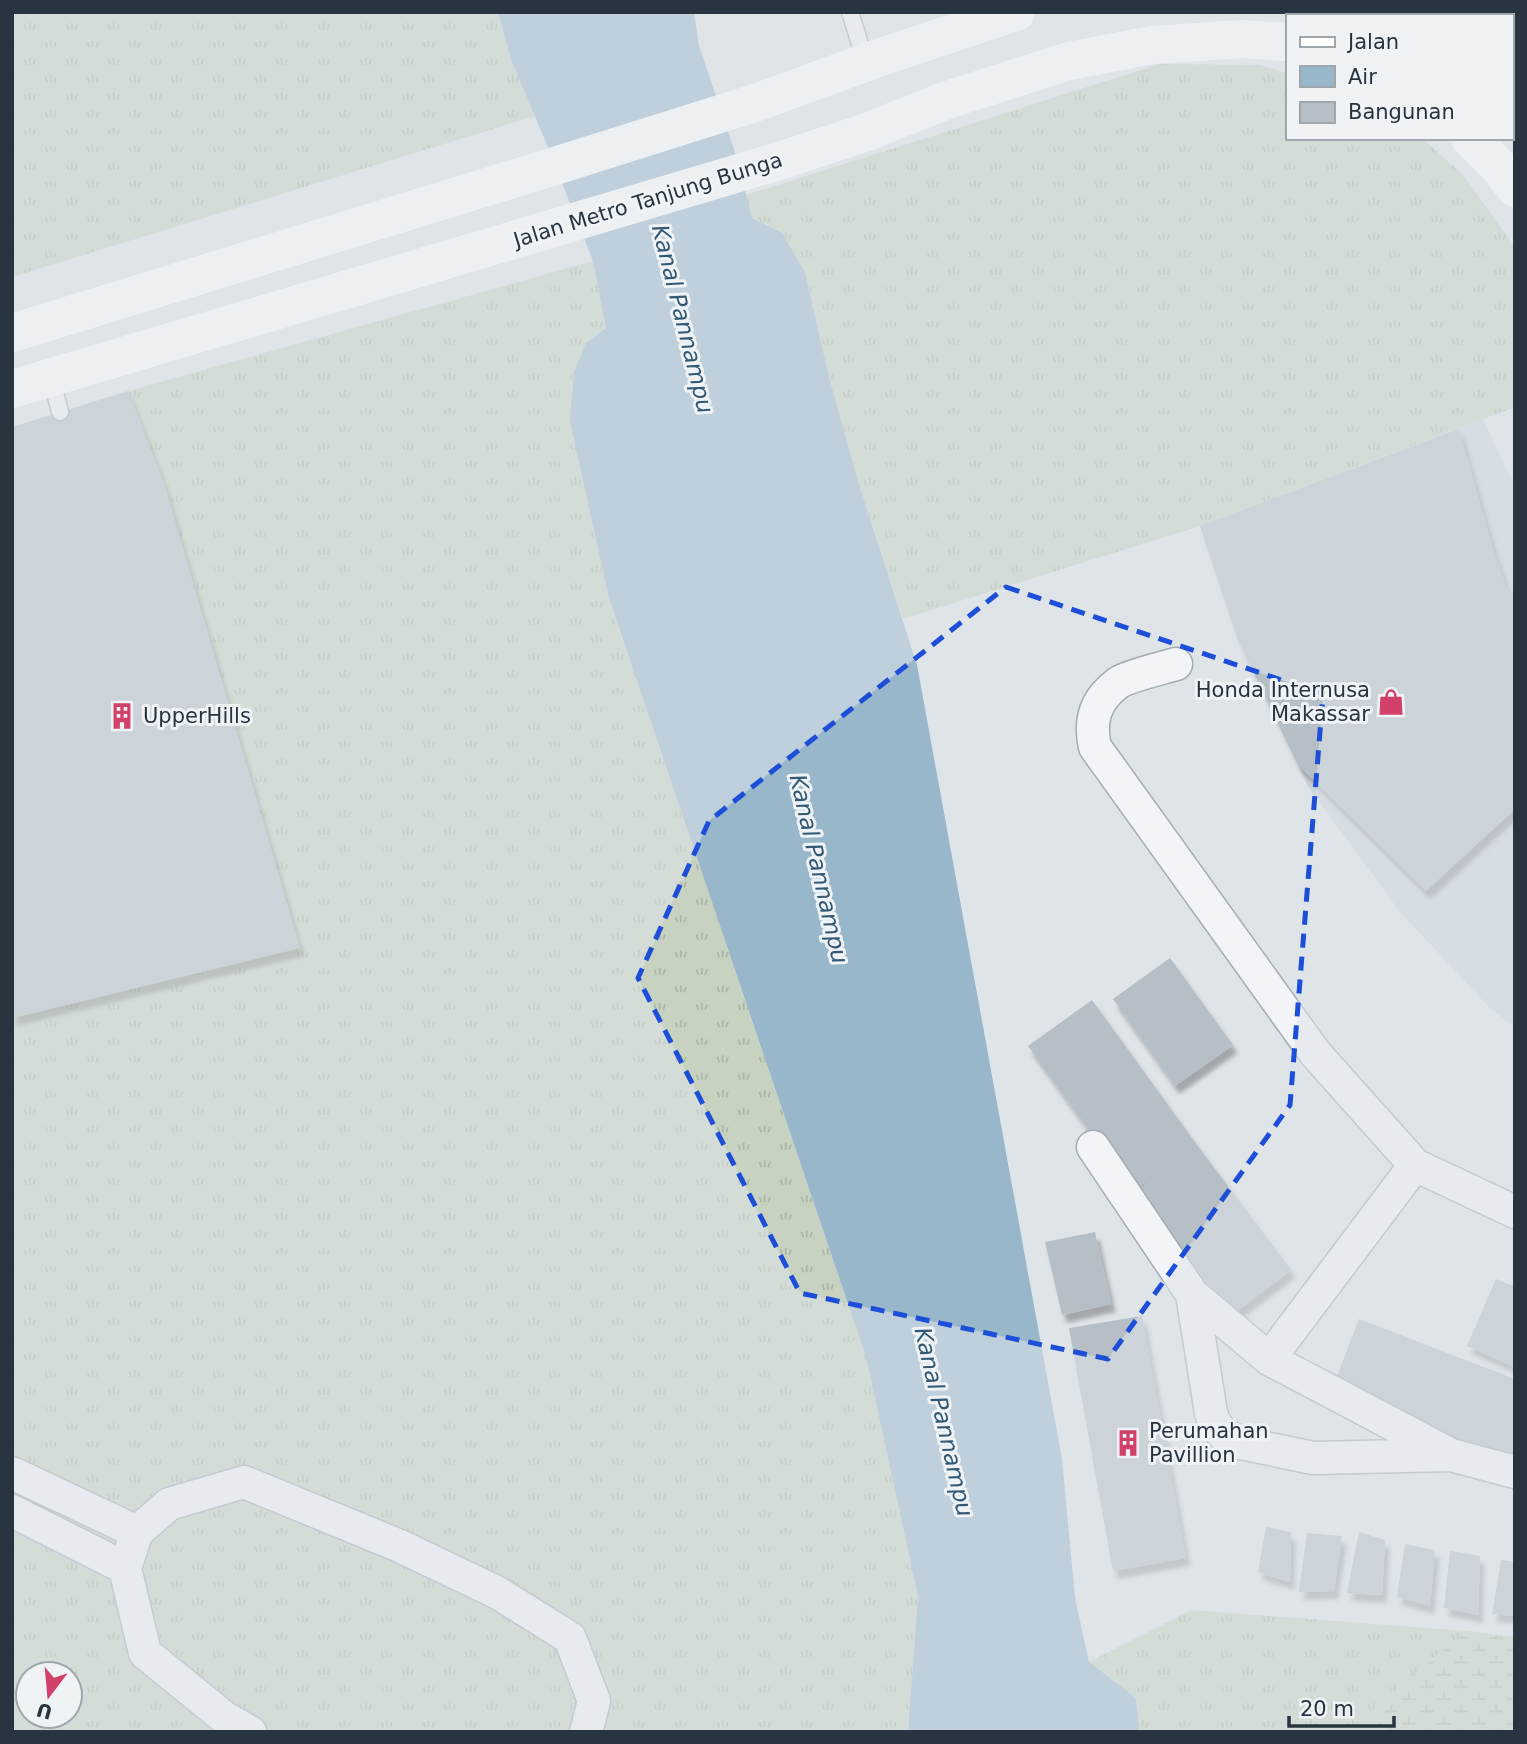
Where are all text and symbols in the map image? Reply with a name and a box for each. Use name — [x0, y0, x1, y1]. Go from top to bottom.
legend — [1286, 14, 1513, 140]
text: Jalan — [1346, 30, 1399, 54]
text: Air — [1348, 65, 1377, 89]
text: Bangunan — [1348, 100, 1455, 124]
street label: Jalan Metro Tanjung Bunga — [509, 148, 785, 253]
water label: Kanal Pannampu — [647, 222, 719, 416]
place label: Honda Internusa Makassar — [1196, 678, 1370, 726]
shop icon: Honda Internusa Makassar — [1376, 687, 1406, 717]
building icon: UpperHills — [107, 701, 137, 731]
place label: UpperHills — [143, 704, 251, 728]
water label: Kanal Pannampu — [785, 772, 853, 966]
water label: Kanal Pannampu — [910, 1325, 978, 1519]
place label: Perumahan Pavillion — [1149, 1419, 1269, 1467]
building icon: Perumahan Pavillion — [1113, 1428, 1143, 1458]
north arrow — [14, 1660, 84, 1730]
scale bar — [1289, 1684, 1394, 1728]
text: 20 m — [1300, 1697, 1354, 1721]
text: U — [34, 1699, 55, 1724]

